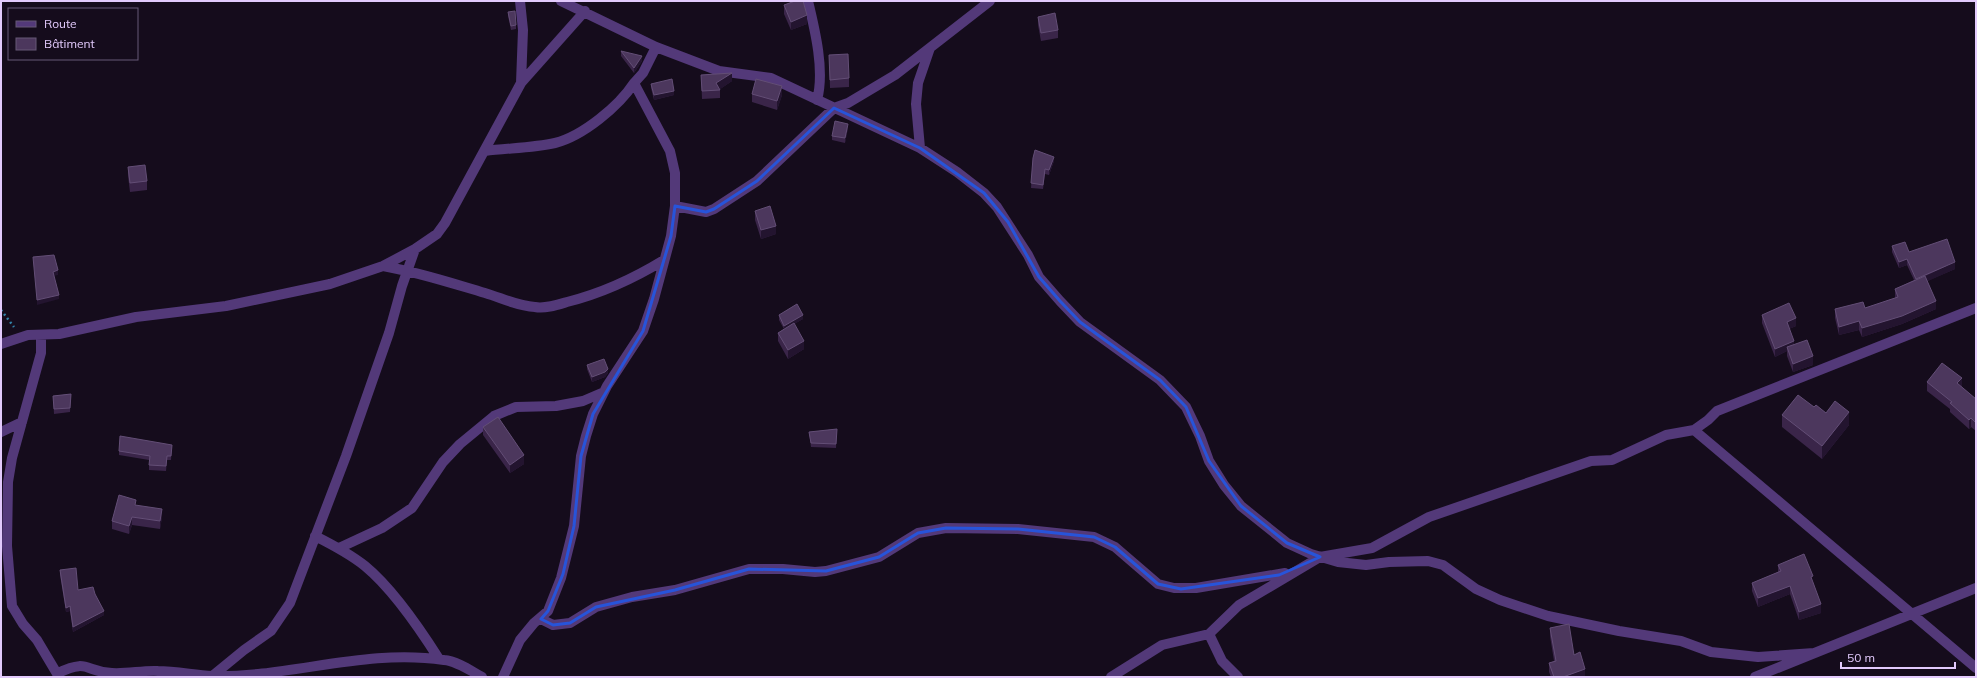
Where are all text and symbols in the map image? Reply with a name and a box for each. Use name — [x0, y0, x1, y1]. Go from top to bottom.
legend — [8, 8, 138, 60]
text: Route — [44, 16, 77, 31]
text: Bâtiment — [44, 36, 95, 51]
scale bar — [1841, 644, 1955, 670]
text: 50 m — [1847, 650, 1875, 665]

